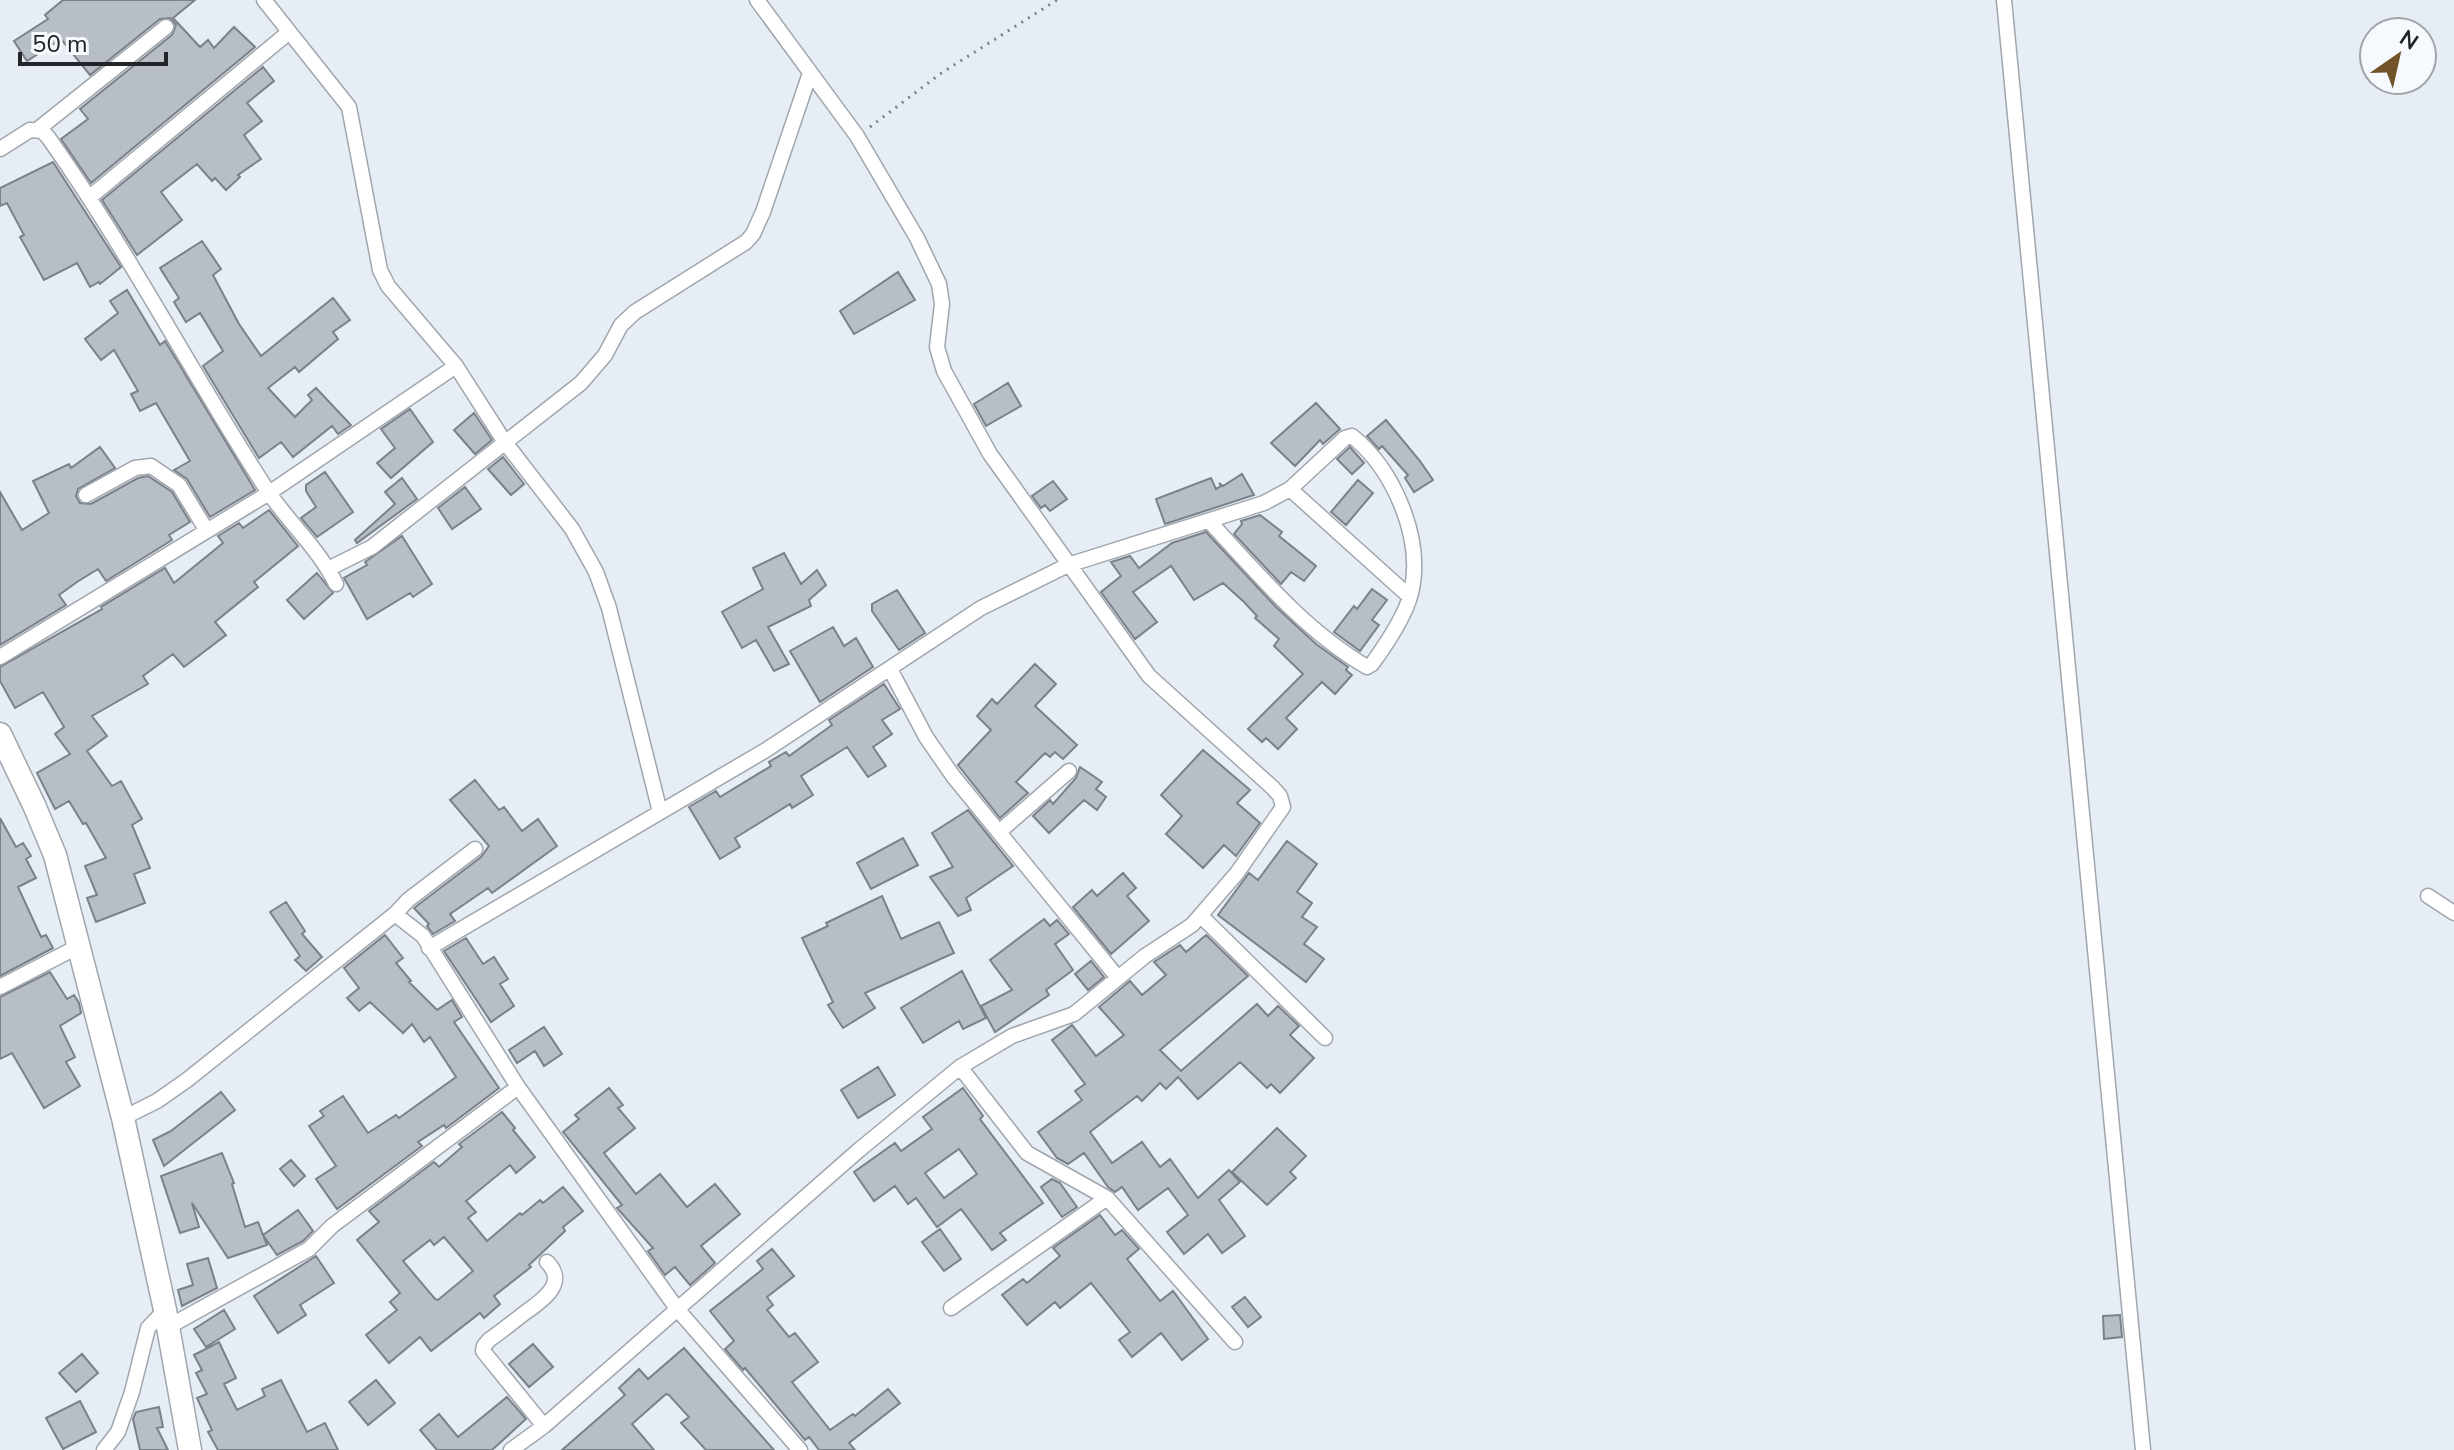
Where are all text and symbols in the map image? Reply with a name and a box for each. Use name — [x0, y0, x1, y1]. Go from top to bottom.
scale bar — [20, 16, 166, 66]
north arrow — [2358, 16, 2438, 96]
text: N — [2393, 23, 2424, 57]
text: 50 m — [32, 28, 88, 60]

